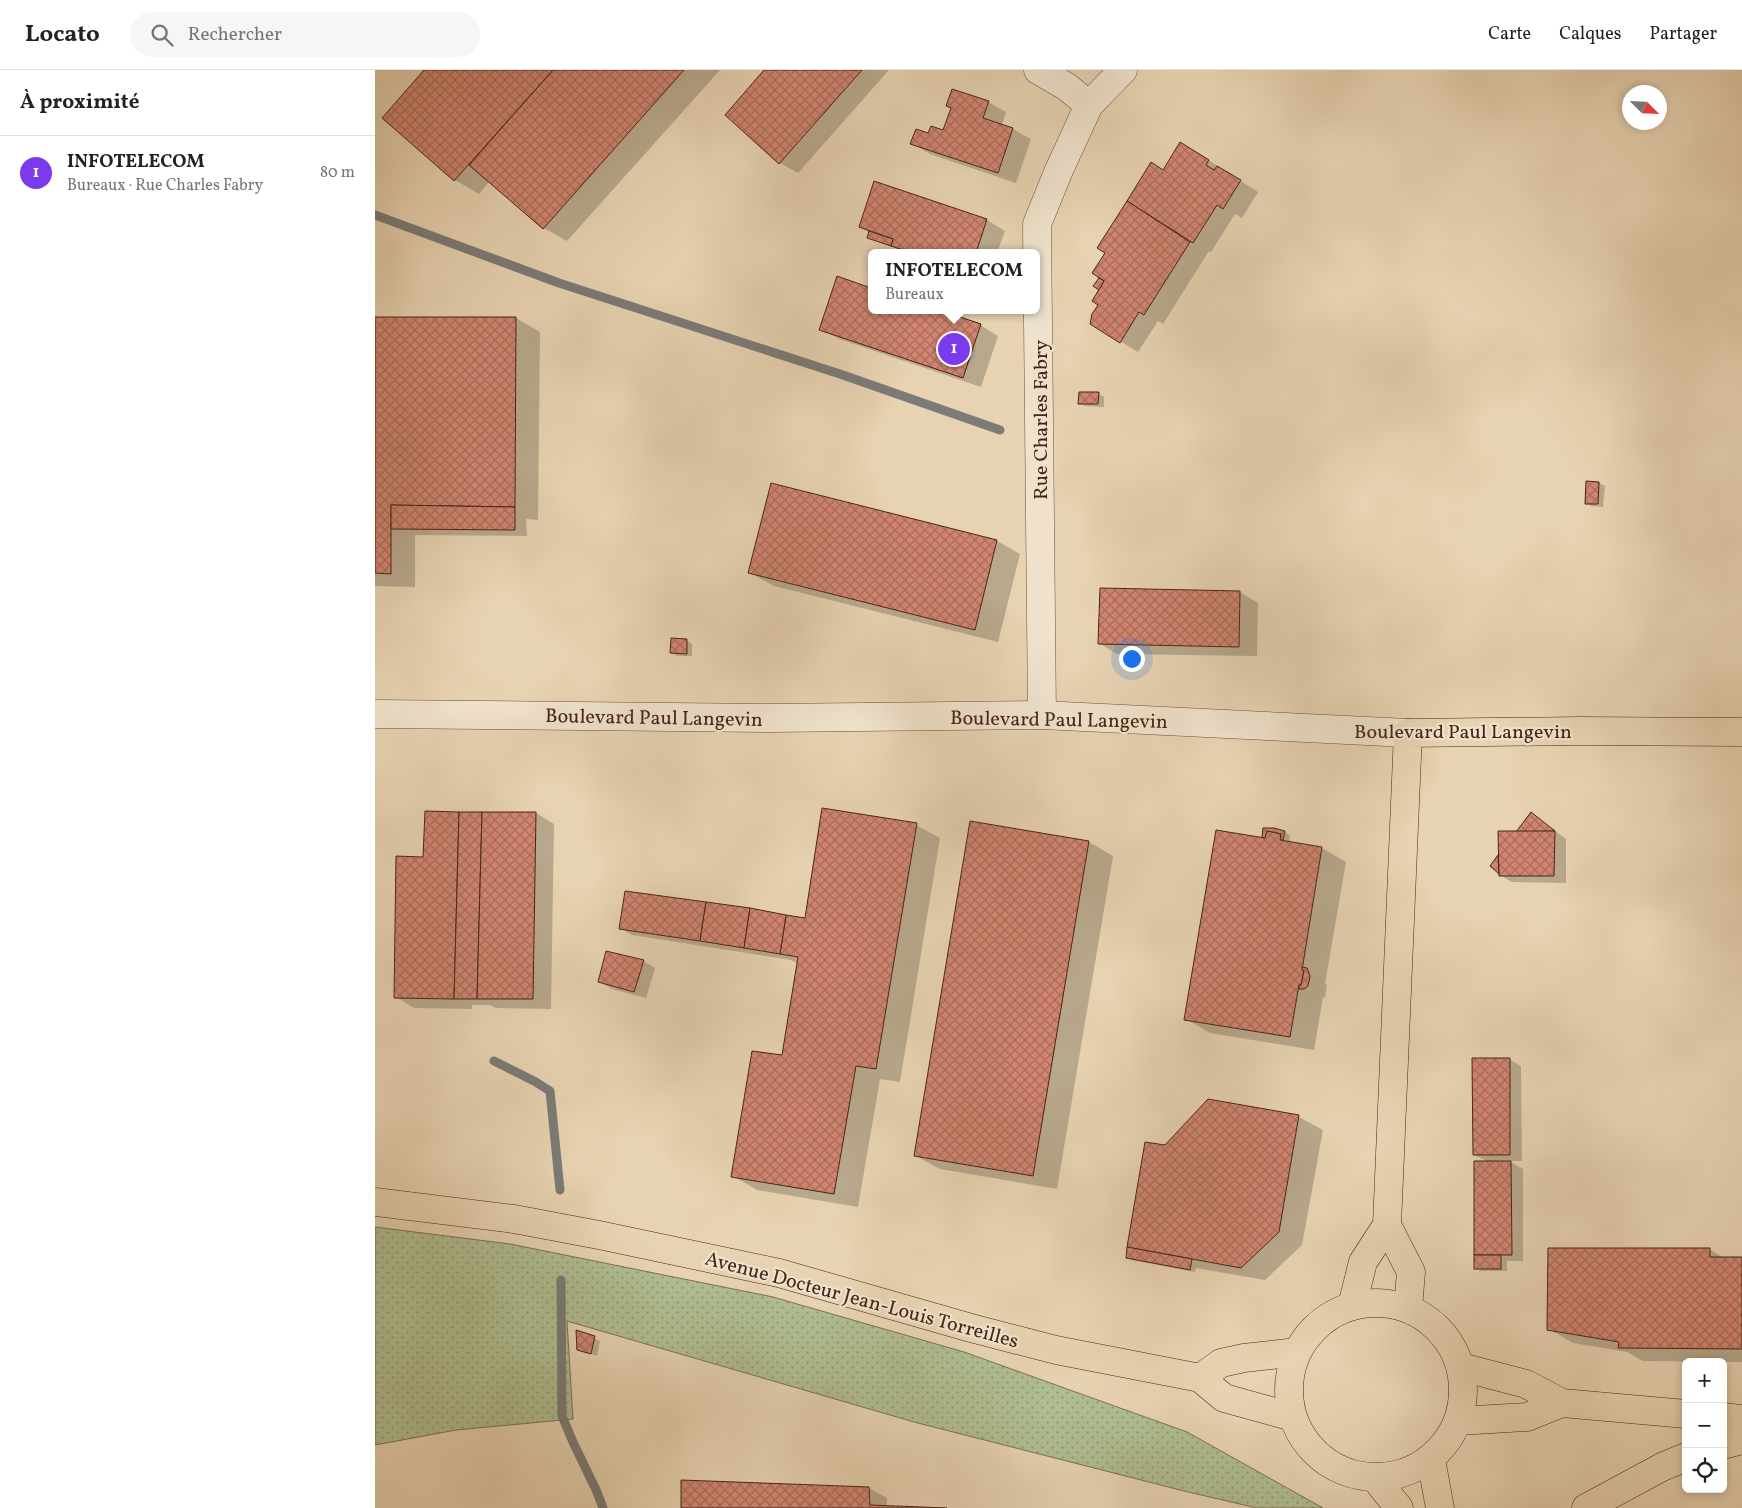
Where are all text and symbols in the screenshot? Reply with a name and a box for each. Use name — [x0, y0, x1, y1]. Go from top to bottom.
search box — [130, 12, 480, 57]
text: Locato — [25, 18, 100, 52]
icon: search — [148, 21, 176, 49]
text: Rechercher — [188, 22, 282, 48]
text: Carte — [1488, 22, 1531, 47]
text: Calques — [1559, 22, 1621, 47]
text: Partager — [1649, 22, 1717, 47]
north arrow — [1622, 85, 1667, 130]
text: À proximité — [20, 88, 139, 117]
text: INFOTELECOM — [67, 149, 205, 175]
text: 1 — [33, 162, 39, 184]
text: 80 m — [320, 162, 355, 184]
text: Bureaux · Rue Charles Fabry — [67, 175, 263, 197]
popup — [868, 249, 1040, 314]
text: INFOTELECOM — [885, 258, 1023, 284]
text: Bureaux — [885, 284, 944, 306]
pin: 1 — [938, 330, 970, 368]
street label: Rue Charles Fabry — [1028, 340, 1056, 500]
your location — [1119, 646, 1145, 672]
street label: Boulevard Paul Langevin — [545, 703, 763, 735]
street label: Boulevard Paul Langevin — [950, 705, 1168, 737]
street label: Boulevard Paul Langevin — [1354, 719, 1572, 747]
street label: Avenue Docteur Jean-Louis Torreilles — [702, 1246, 1021, 1356]
map controls — [1682, 1358, 1727, 1493]
button: + — [1682, 1358, 1727, 1403]
button: − — [1682, 1403, 1727, 1448]
button: locate — [1682, 1448, 1727, 1493]

